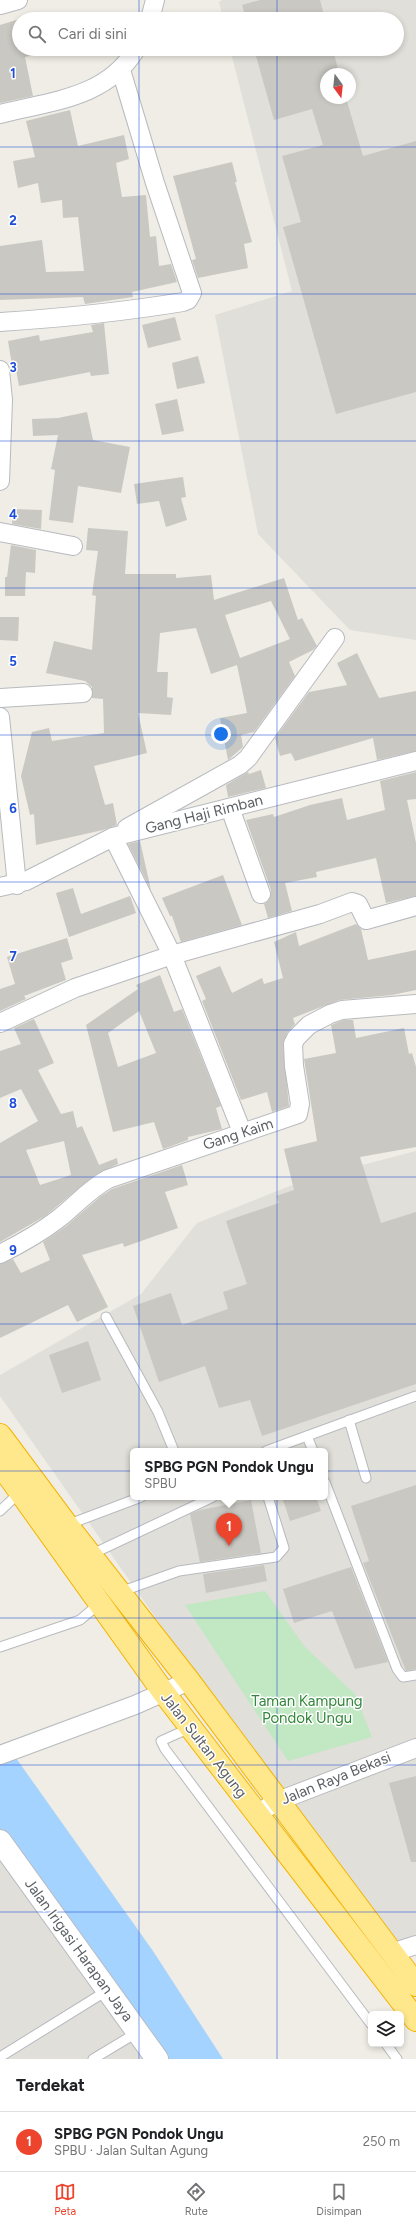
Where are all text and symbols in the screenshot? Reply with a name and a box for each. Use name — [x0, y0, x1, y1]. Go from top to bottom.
search box — [12, 12, 404, 56]
icon: search — [26, 23, 48, 45]
text: Cari di sini — [58, 25, 127, 43]
text: 1 — [10, 66, 16, 81]
north arrow — [320, 68, 356, 104]
text: 2 — [9, 213, 17, 228]
text: 3 — [9, 360, 17, 375]
text: 4 — [9, 507, 17, 522]
text: 5 — [9, 654, 17, 669]
your location — [211, 724, 231, 744]
street label: Gang Haji Rimban — [143, 791, 265, 837]
text: 6 — [9, 801, 17, 816]
text: 7 — [9, 949, 17, 964]
text: 8 — [9, 1096, 17, 1111]
street label: Gang Kaim — [201, 1114, 275, 1154]
text: 9 — [9, 1243, 17, 1258]
popup — [130, 1448, 328, 1500]
text: SPBG PGN Pondok Ungu — [144, 1458, 314, 1476]
text: SPBU — [144, 1476, 177, 1491]
pin: 1 — [216, 1513, 242, 1546]
street label: Jalan Sultan Agung — [157, 1689, 251, 1801]
park label: Taman Kampung Pondok Ungu — [251, 1692, 363, 1727]
street label: Jalan Raya Bekasi — [278, 1748, 394, 1808]
street label: Jalan Irigasi Harapan Jaya — [21, 1875, 137, 2025]
map controls — [368, 2011, 404, 2047]
button: layers — [368, 2011, 404, 2047]
text: Terdekat — [16, 2075, 85, 2095]
text: SPBG PGN Pondok Ungu — [54, 2125, 223, 2143]
text: 1 — [26, 2134, 32, 2149]
text: 250 m — [363, 2134, 400, 2149]
text: SPBU · Jalan Sultan Agung — [54, 2143, 208, 2158]
tab: Peta — [54, 2181, 76, 2218]
tab: Rute — [185, 2181, 208, 2218]
tab: Disimpan — [316, 2181, 362, 2218]

